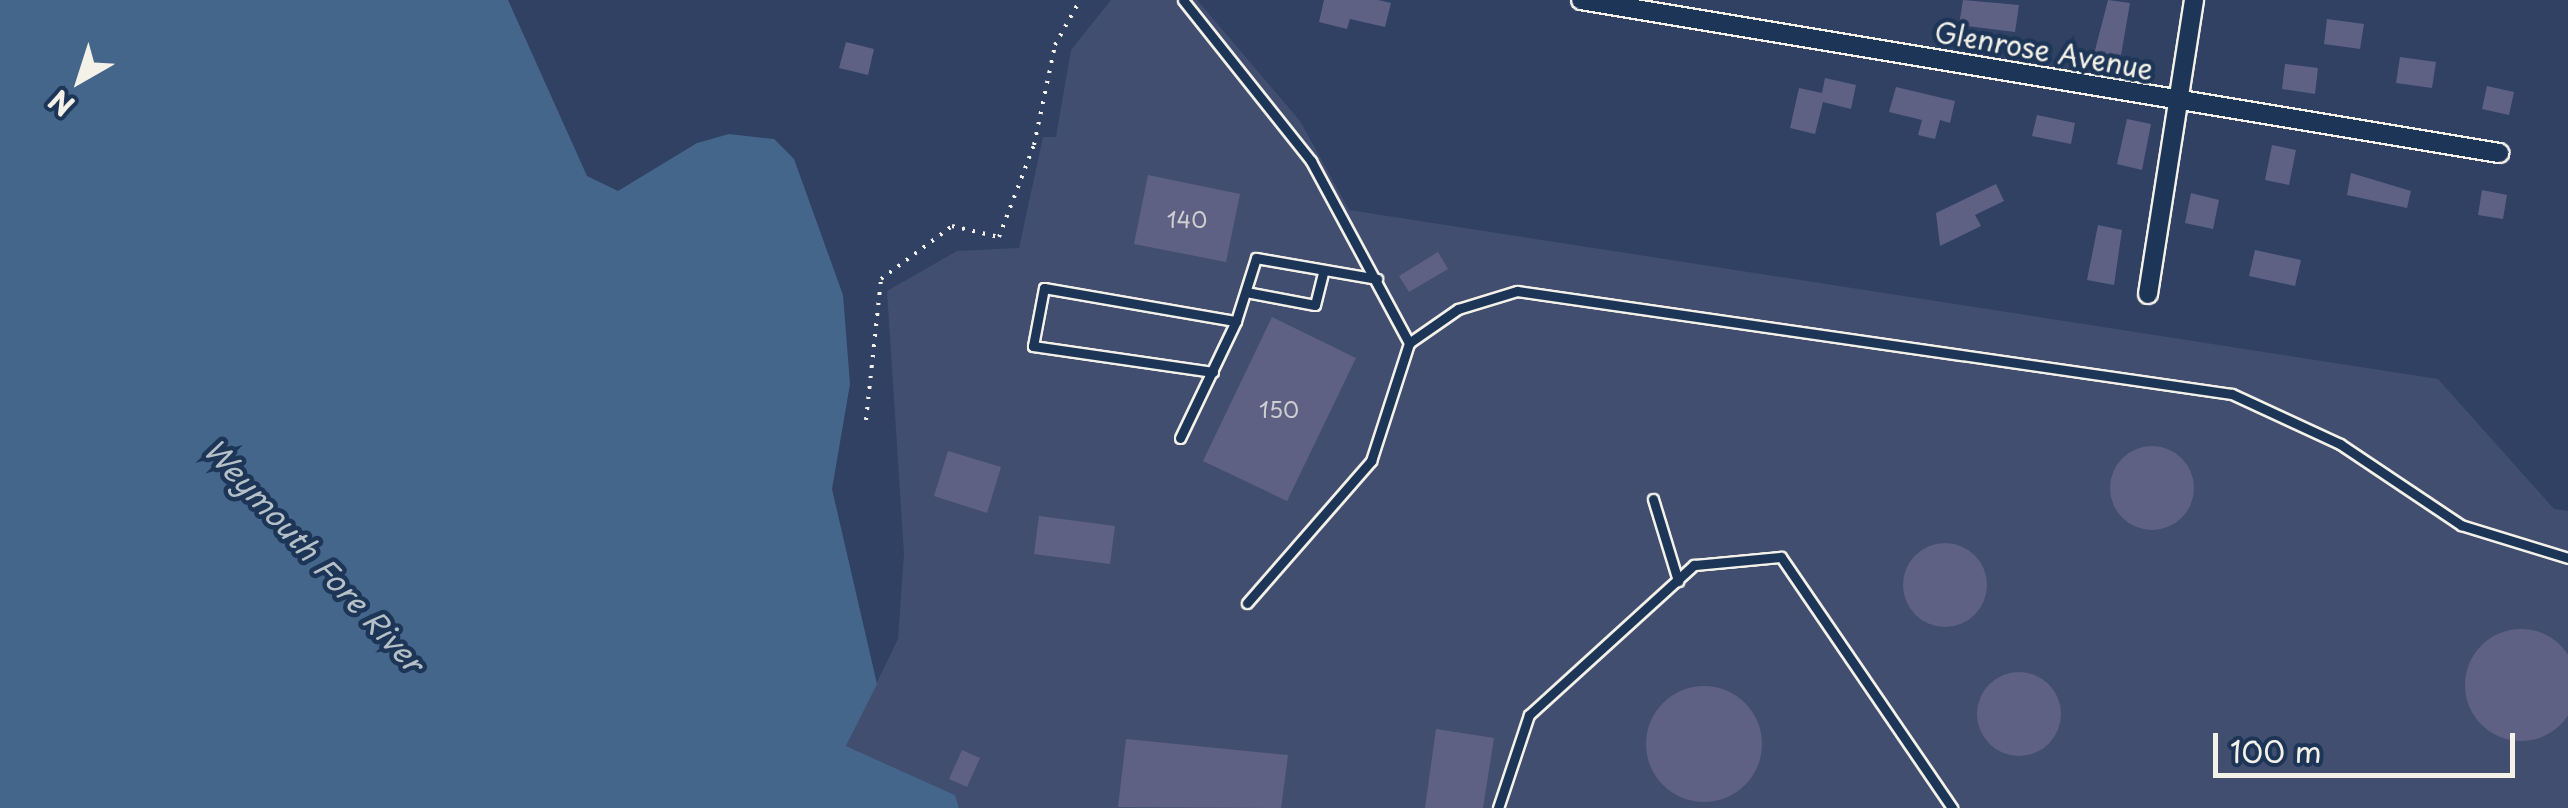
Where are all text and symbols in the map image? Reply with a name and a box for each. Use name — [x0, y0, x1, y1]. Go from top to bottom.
street label: Glenrose Avenue — [1932, 14, 2156, 86]
north arrow — [30, 30, 130, 130]
text: N — [39, 80, 83, 127]
house number: 140 — [1167, 206, 1207, 232]
house number: 150 — [1259, 396, 1299, 422]
water label: Weymouth Fore River — [195, 430, 433, 680]
scale bar — [2218, 713, 2520, 775]
text: 100 m — [2230, 728, 2322, 773]

